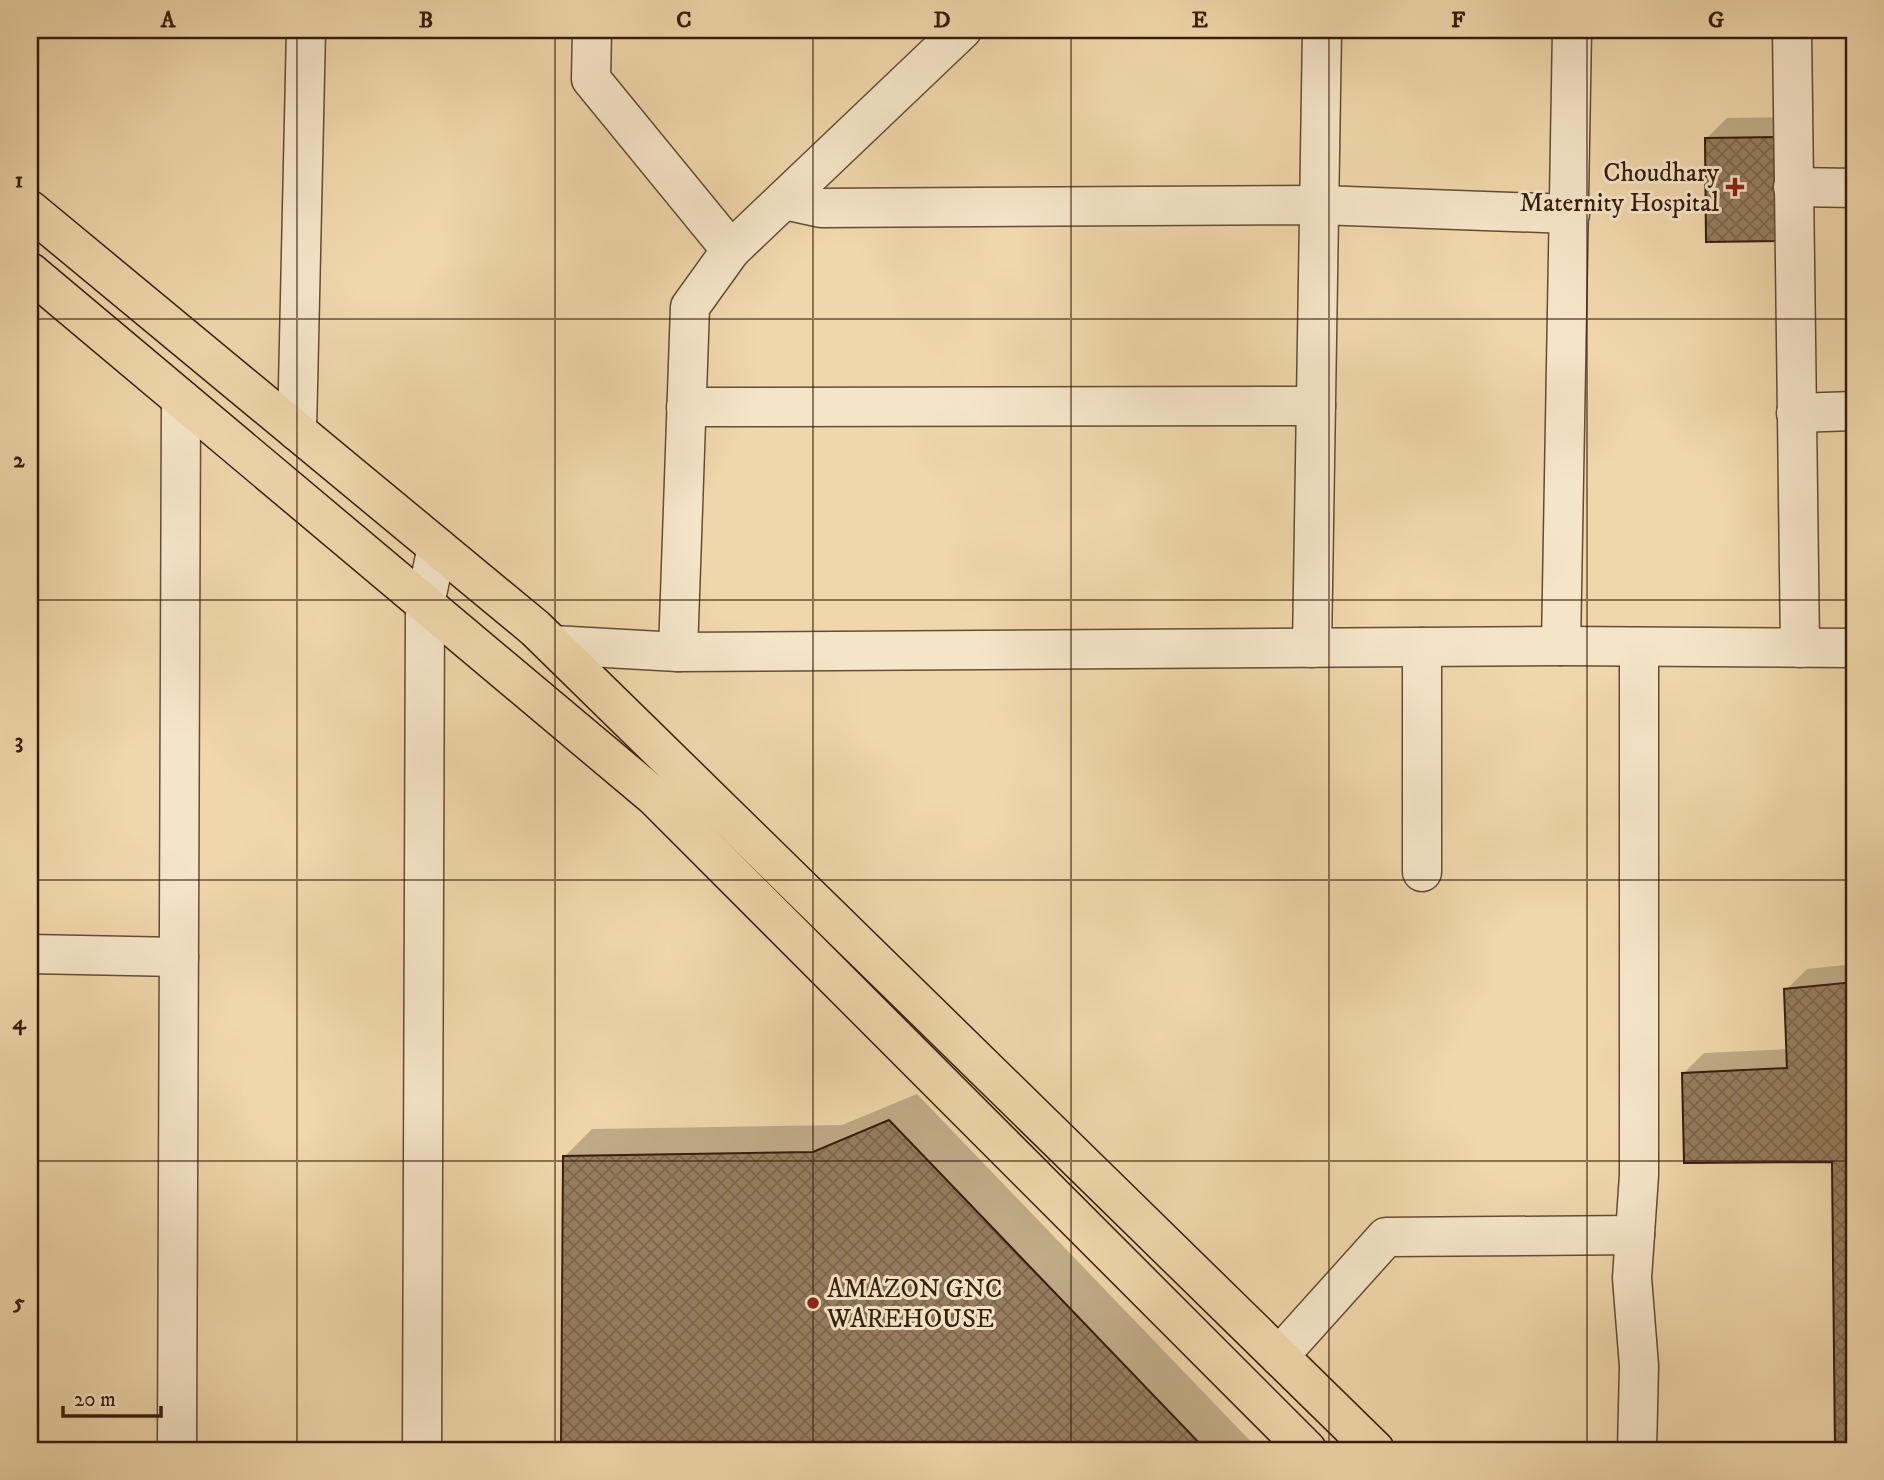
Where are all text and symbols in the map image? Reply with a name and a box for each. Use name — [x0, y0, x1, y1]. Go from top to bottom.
text: A — [160, 6, 177, 35]
text: B — [419, 6, 433, 35]
text: C — [676, 6, 692, 35]
text: D — [933, 6, 951, 35]
text: E — [1192, 6, 1208, 35]
text: F — [1451, 6, 1466, 35]
text: G — [1708, 6, 1724, 35]
place label: Choudhary Maternity Hospital — [1519, 157, 1720, 220]
text: 1 — [15, 166, 23, 195]
marker: Choudhary Maternity Hospital — [1725, 177, 1745, 197]
text: 2 — [13, 446, 25, 475]
text: 3 — [15, 727, 23, 756]
text: 4 — [12, 1008, 27, 1037]
place label: AMAZON GNC WAREHOUSE — [826, 1273, 1002, 1336]
text: 5 — [12, 1288, 25, 1317]
marker: AMAZON GNC WAREHOUSE — [805, 1295, 821, 1311]
scale bar — [63, 1375, 161, 1419]
text: 20 m — [74, 1387, 116, 1413]

